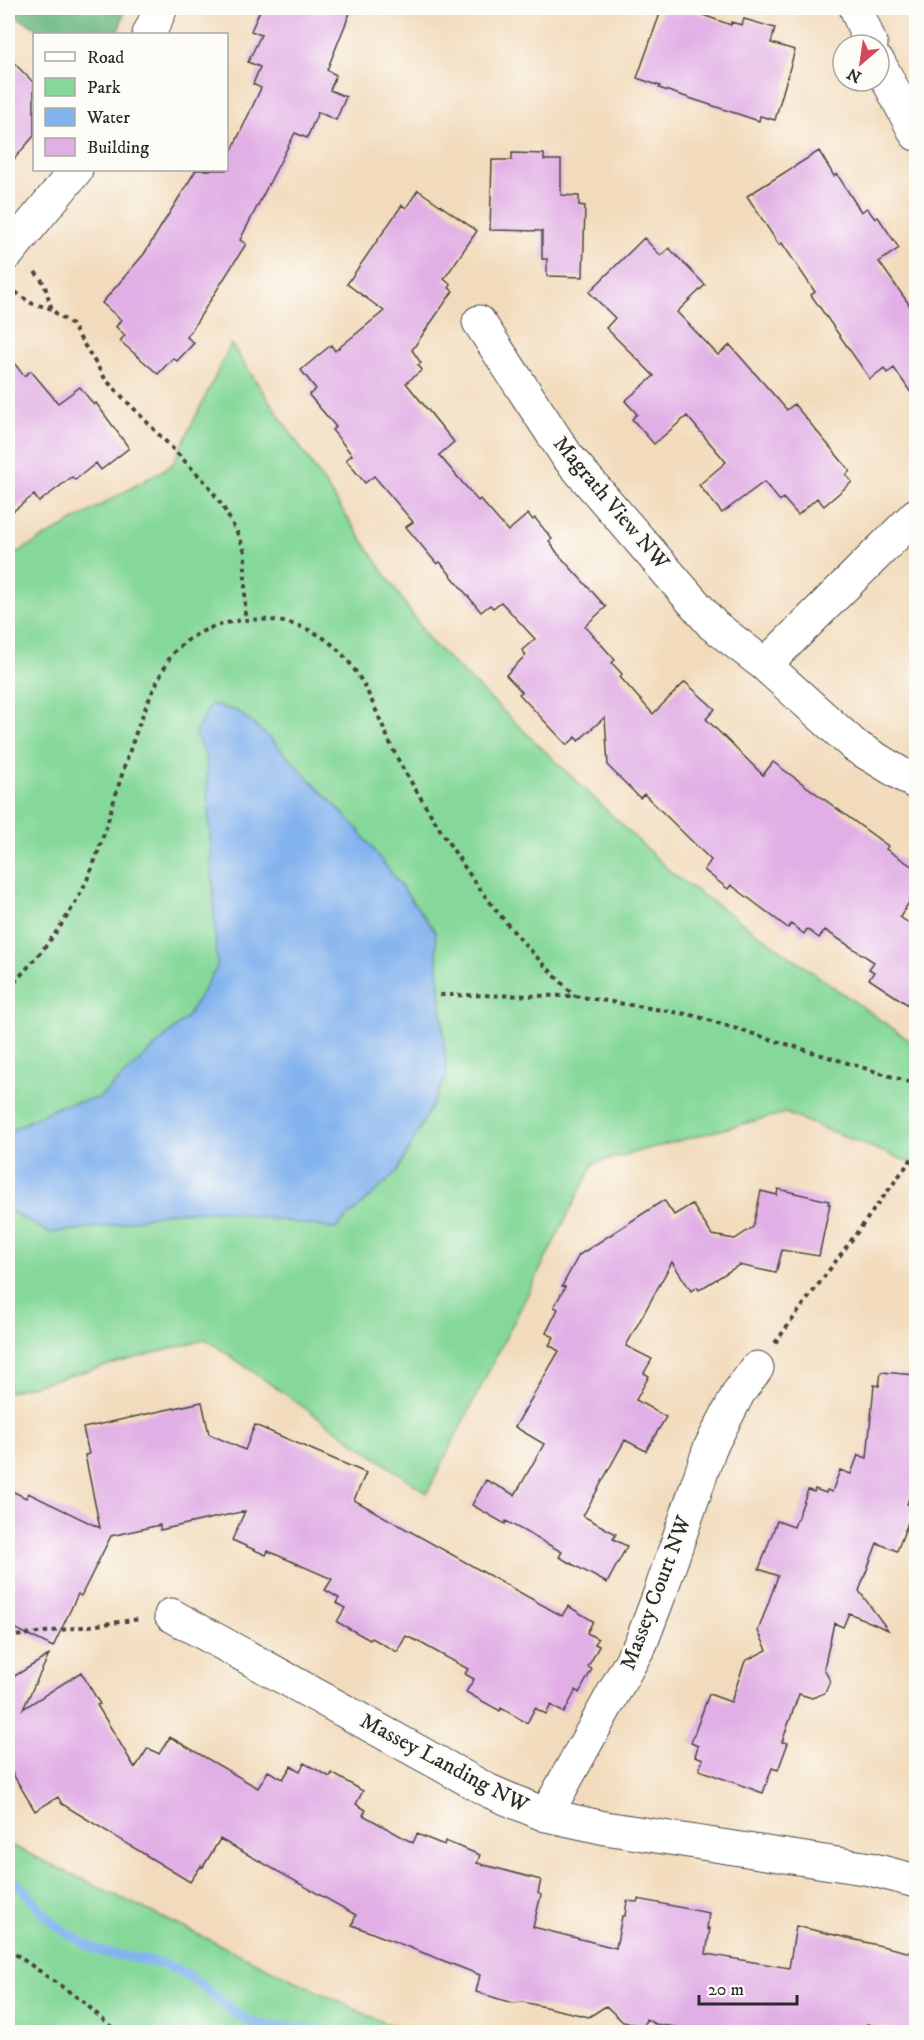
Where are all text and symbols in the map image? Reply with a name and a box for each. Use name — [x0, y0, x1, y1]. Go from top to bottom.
legend — [33, 33, 228, 171]
north arrow — [831, 33, 891, 93]
text: Road — [87, 47, 124, 69]
text: N — [844, 63, 865, 87]
text: Park — [87, 77, 121, 99]
text: Water — [86, 107, 130, 129]
text: Building — [87, 137, 149, 159]
street label: Magrath View NW — [547, 431, 675, 576]
street label: Massey Court NW — [614, 1511, 698, 1674]
street label: Massey Landing NW — [355, 1707, 534, 1819]
scale bar — [699, 1968, 796, 2006]
text: 20 m — [708, 1979, 744, 2001]

